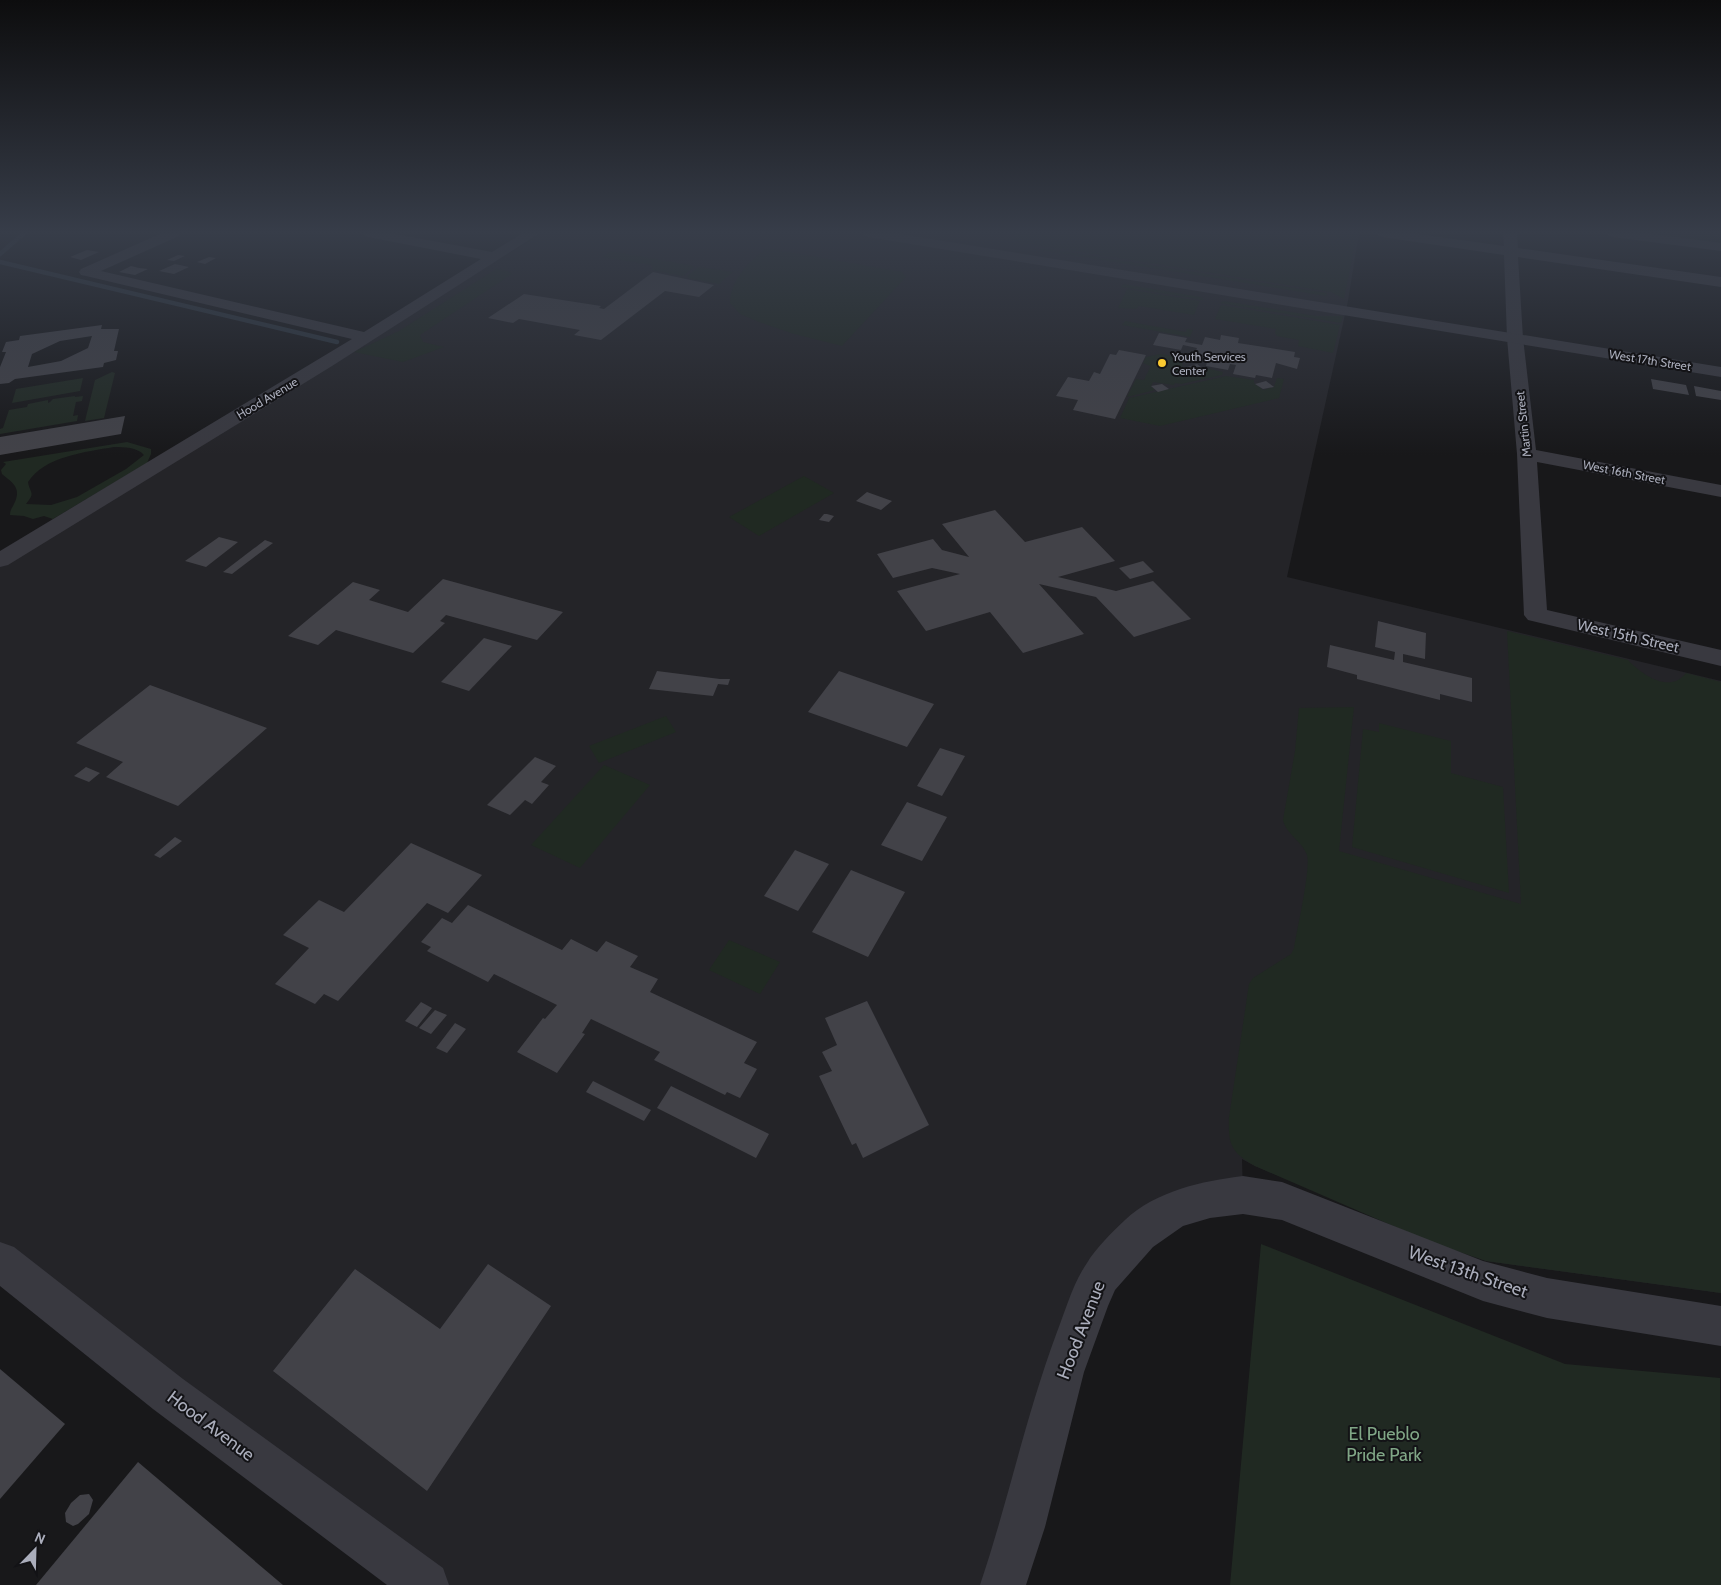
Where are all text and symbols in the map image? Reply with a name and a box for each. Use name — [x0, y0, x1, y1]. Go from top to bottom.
street label: West 17th Street — [1608, 346, 1692, 374]
place label: Youth Services Center — [1171, 349, 1246, 378]
marker: Youth Services Center — [1156, 357, 1168, 369]
street label: Hood Avenue — [234, 374, 300, 422]
street label: Martin Street — [1512, 390, 1534, 458]
street label: West 16th Street — [1582, 457, 1666, 487]
street label: West 15th Street — [1575, 616, 1681, 656]
street label: West 13th Street — [1405, 1241, 1531, 1303]
street label: Hood Avenue — [1052, 1278, 1110, 1382]
street label: Hood Avenue — [163, 1386, 259, 1466]
park label: El Pueblo Pride Park — [1346, 1423, 1423, 1466]
north arrow — [10, 1525, 60, 1575]
text: N — [32, 1528, 48, 1548]

